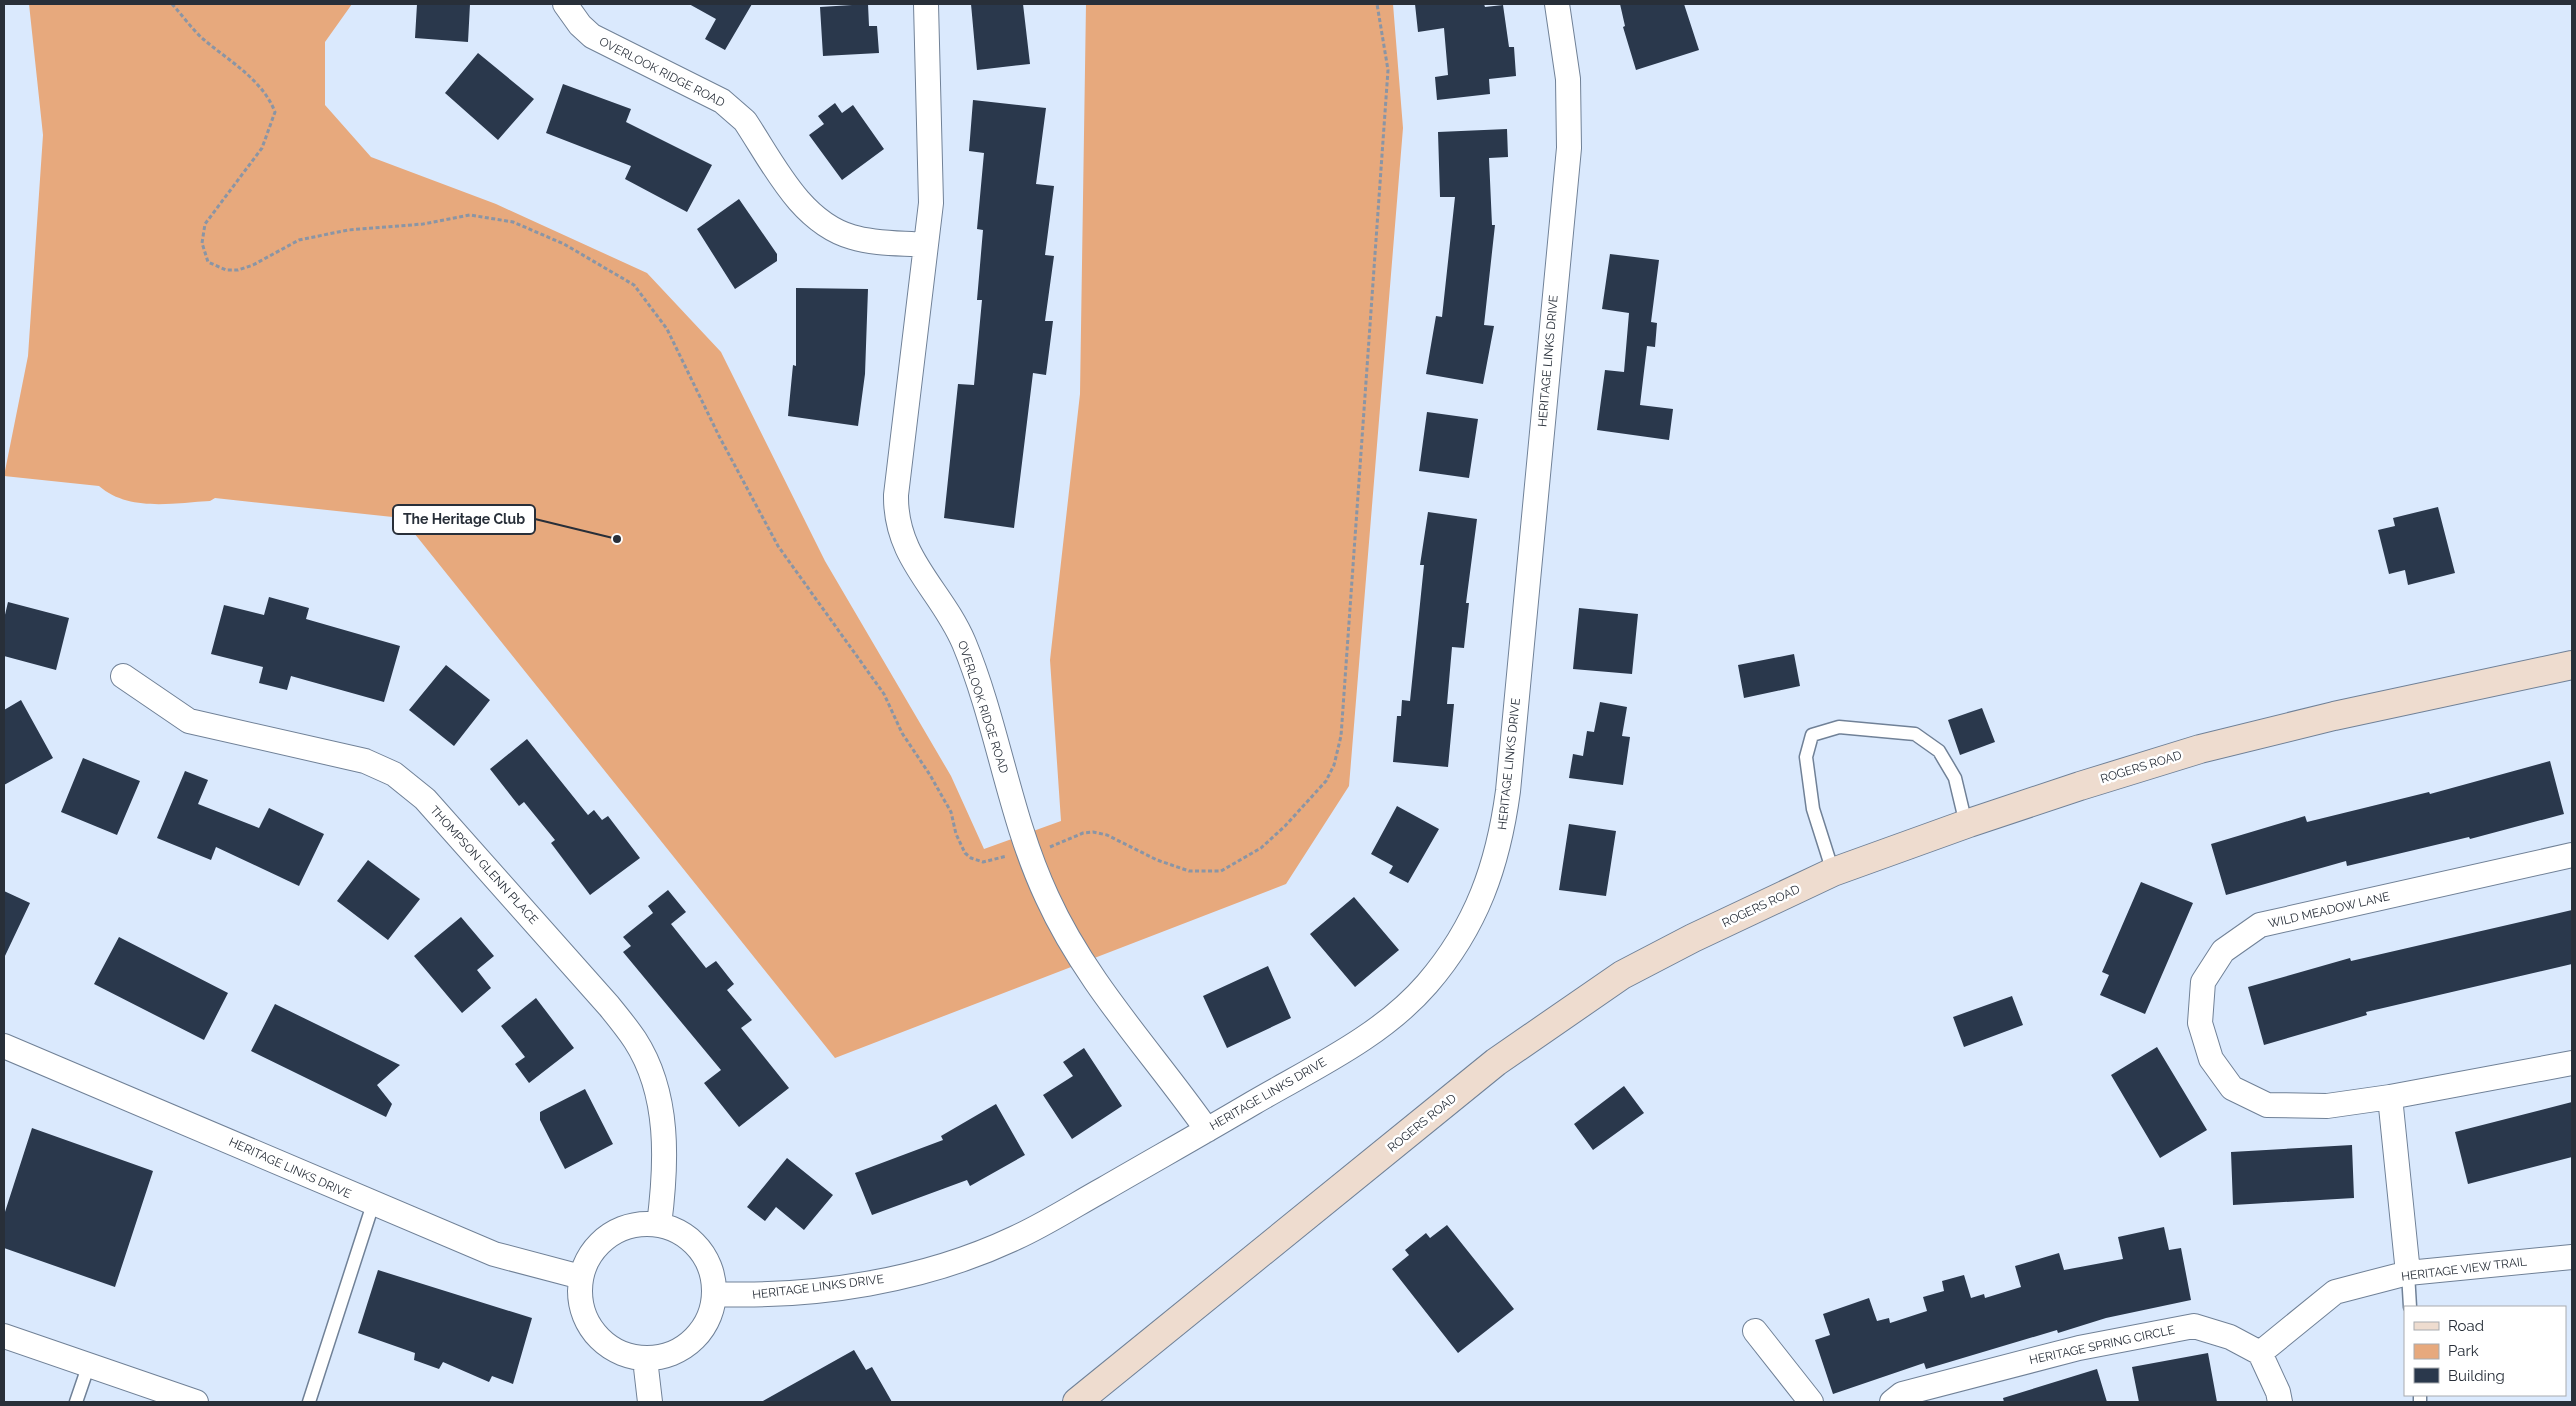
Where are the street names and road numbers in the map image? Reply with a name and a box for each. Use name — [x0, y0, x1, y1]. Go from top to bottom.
street label: OVERLOOK RIDGE ROAD — [597, 34, 727, 110]
street label: HERITAGE LINKS DRIVE — [1535, 294, 1561, 428]
street label: OVERLOOK RIDGE ROAD — [955, 639, 1011, 776]
street label: HERITAGE LINKS DRIVE — [1495, 697, 1523, 831]
street label: ROGERS ROAD — [2099, 748, 2184, 786]
street label: THOMPSON GLENN PLACE — [427, 803, 541, 927]
street label: ROGERS ROAD — [1720, 882, 1802, 930]
street label: WILD MEADOW LANE — [2267, 889, 2391, 931]
street label: HERITAGE LINKS DRIVE — [1207, 1055, 1329, 1133]
street label: ROGERS ROAD — [1385, 1091, 1459, 1155]
street label: HERITAGE LINKS DRIVE — [227, 1135, 353, 1201]
street label: HERITAGE VIEW TRAIL — [2400, 1254, 2528, 1284]
street label: HERITAGE LINKS DRIVE — [751, 1272, 885, 1302]
street label: HERITAGE SPRING CIRCLE — [2028, 1323, 2176, 1367]

